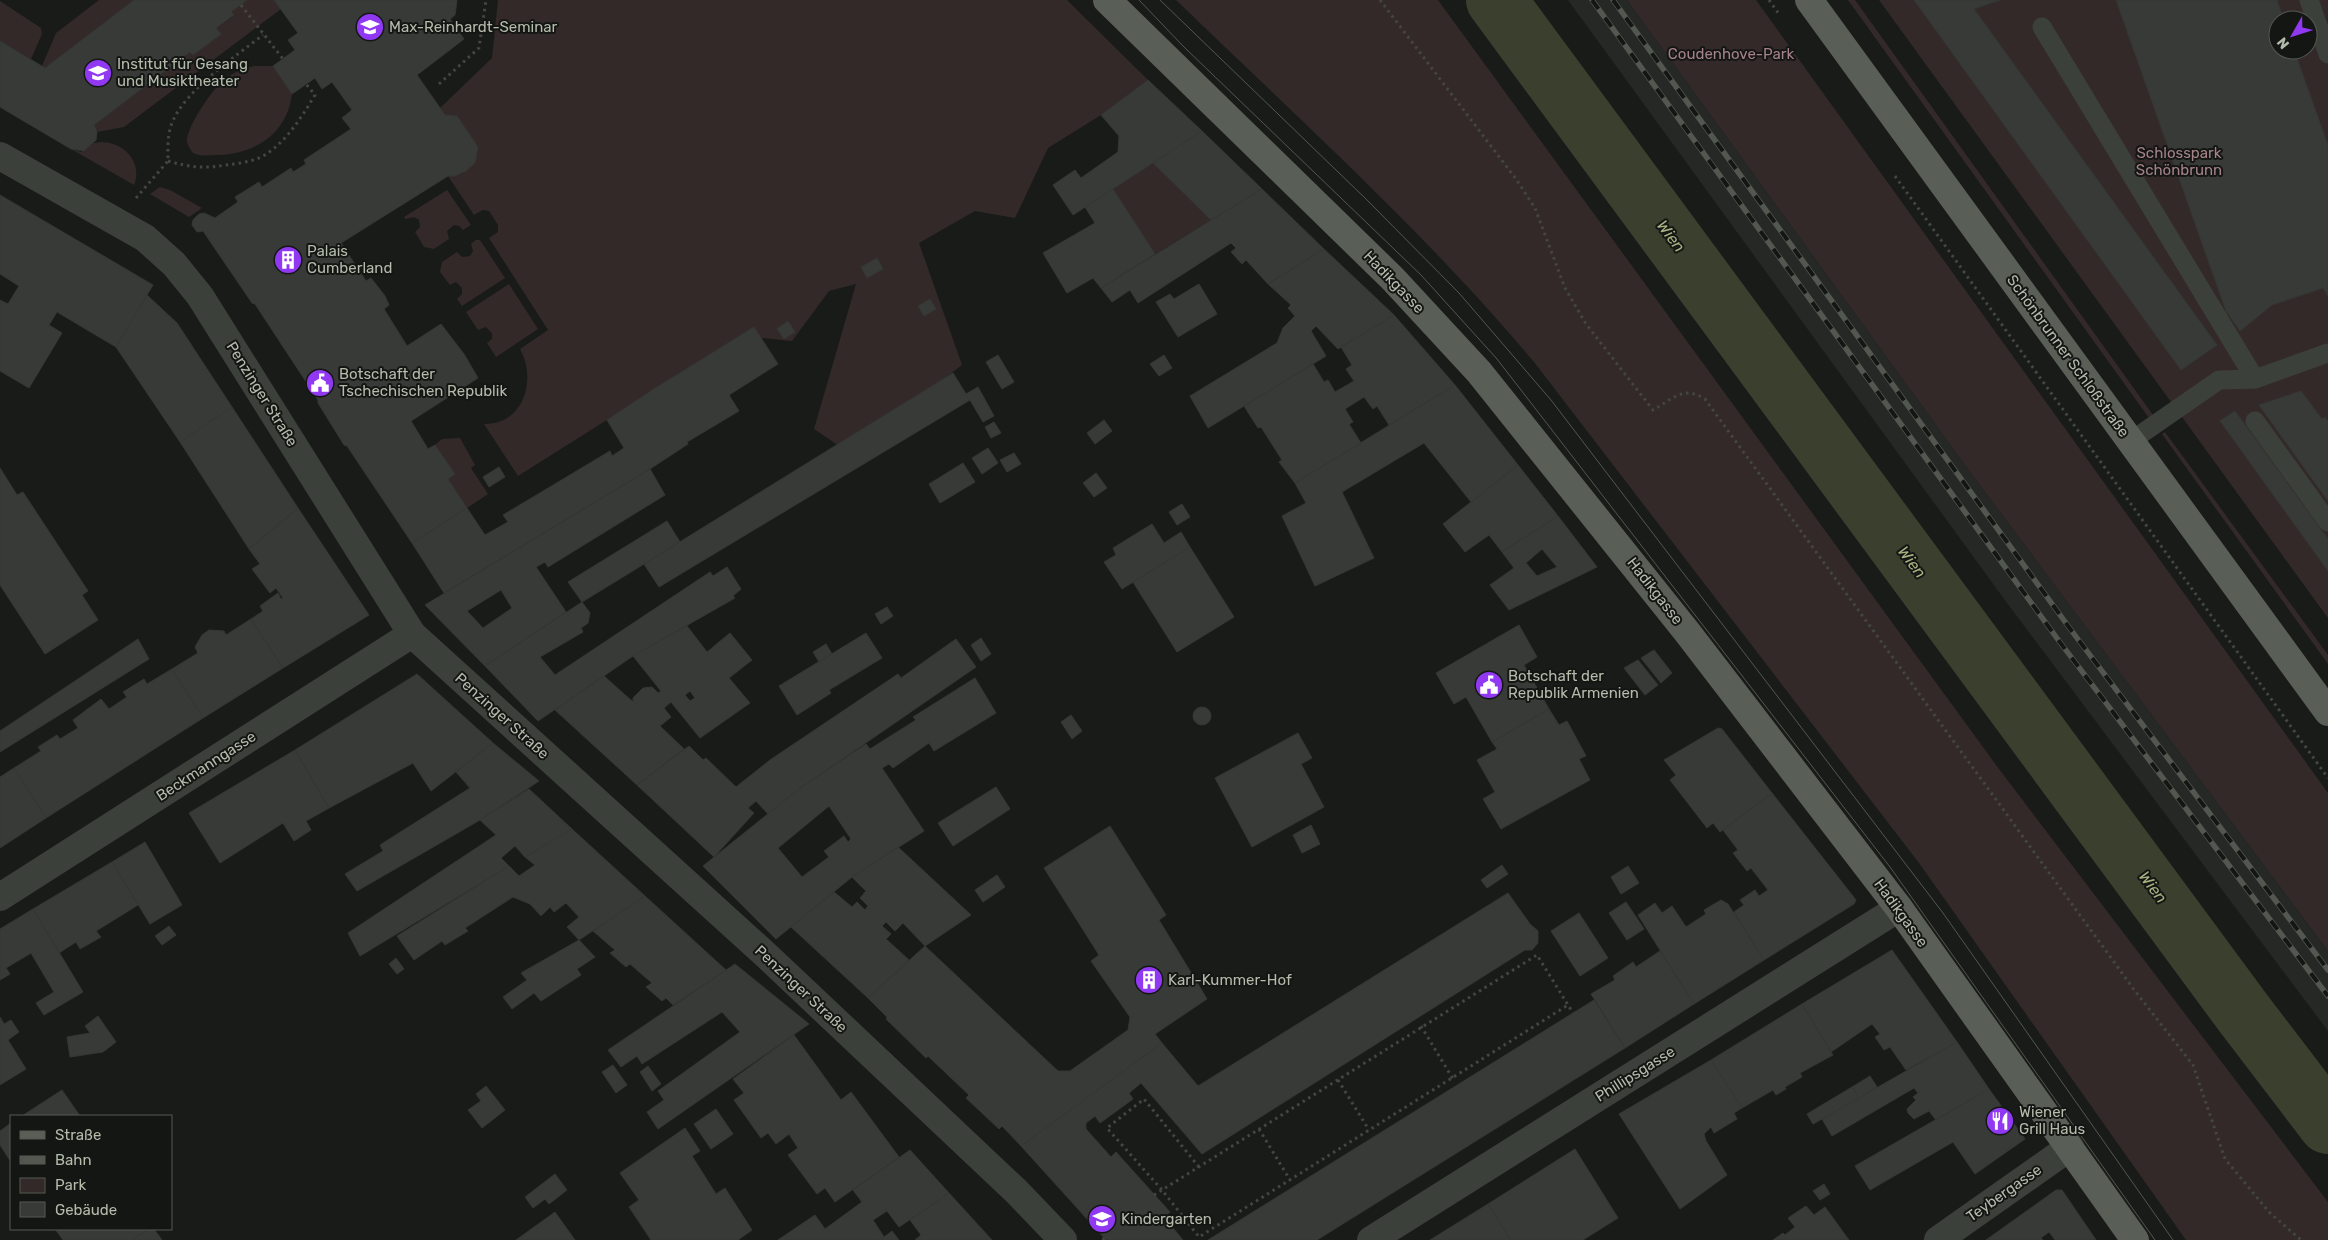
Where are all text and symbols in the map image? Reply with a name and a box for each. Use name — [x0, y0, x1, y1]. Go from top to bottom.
north arrow — [2268, 10, 2318, 60]
school or university icon: Max-Reinhardt-Seminar — [355, 12, 385, 42]
place label: Max-Reinhardt-Seminar — [389, 18, 558, 36]
text: N — [2274, 34, 2293, 52]
park label: Coudenhove-Park — [1668, 45, 1794, 63]
place label: Institut für Gesang und Musiktheater — [117, 55, 248, 90]
school or university icon: Institut für Gesang und Musiktheater — [83, 58, 113, 88]
park label: Schlosspark Schönbrunn — [2136, 144, 2222, 179]
water label: Wien — [1653, 216, 1689, 256]
place label: Palais Cumberland — [307, 242, 392, 277]
building icon: Palais Cumberland — [273, 245, 303, 275]
street label: Hadikgasse — [1360, 247, 1428, 317]
street label: Schönbrunner Schloßstraße — [2003, 271, 2133, 441]
street label: Penzinger Straße — [223, 338, 301, 450]
place label: Botschaft der Tschechischen Republik — [339, 365, 507, 400]
public building icon: Botschaft der Tschechischen Republik — [305, 368, 335, 398]
water label: Wien — [1894, 542, 1930, 582]
street label: Hadikgasse — [1623, 554, 1687, 628]
place label: Botschaft der Republik Armenien — [1508, 667, 1639, 702]
street label: Penzinger Straße — [451, 669, 553, 763]
public building icon: Botschaft der Republik Armenien — [1474, 670, 1504, 700]
street label: Beckmanngasse — [153, 727, 259, 805]
water label: Wien — [2135, 867, 2171, 907]
street label: Hadikgasse — [1870, 875, 1932, 951]
street label: Penzinger Straße — [751, 941, 851, 1037]
building icon: Karl-Kummer-Hof — [1134, 965, 1164, 995]
place label: Karl-Kummer-Hof — [1168, 971, 1292, 989]
street label: Phillipsgasse — [1592, 1042, 1678, 1106]
place label: Wiener Grill Haus — [2019, 1103, 2086, 1138]
restaurant icon: Wiener Grill Haus — [1985, 1106, 2015, 1136]
legend — [10, 1115, 172, 1230]
text: Straße — [55, 1126, 101, 1144]
text: Bahn — [55, 1151, 92, 1169]
street label: Teybergasse — [1963, 1161, 2045, 1225]
text: Park — [55, 1176, 86, 1194]
text: Gebäude — [55, 1201, 117, 1219]
school or university icon: Kindergarten — [1087, 1204, 1117, 1234]
place label: Kindergarten — [1121, 1210, 1212, 1228]

